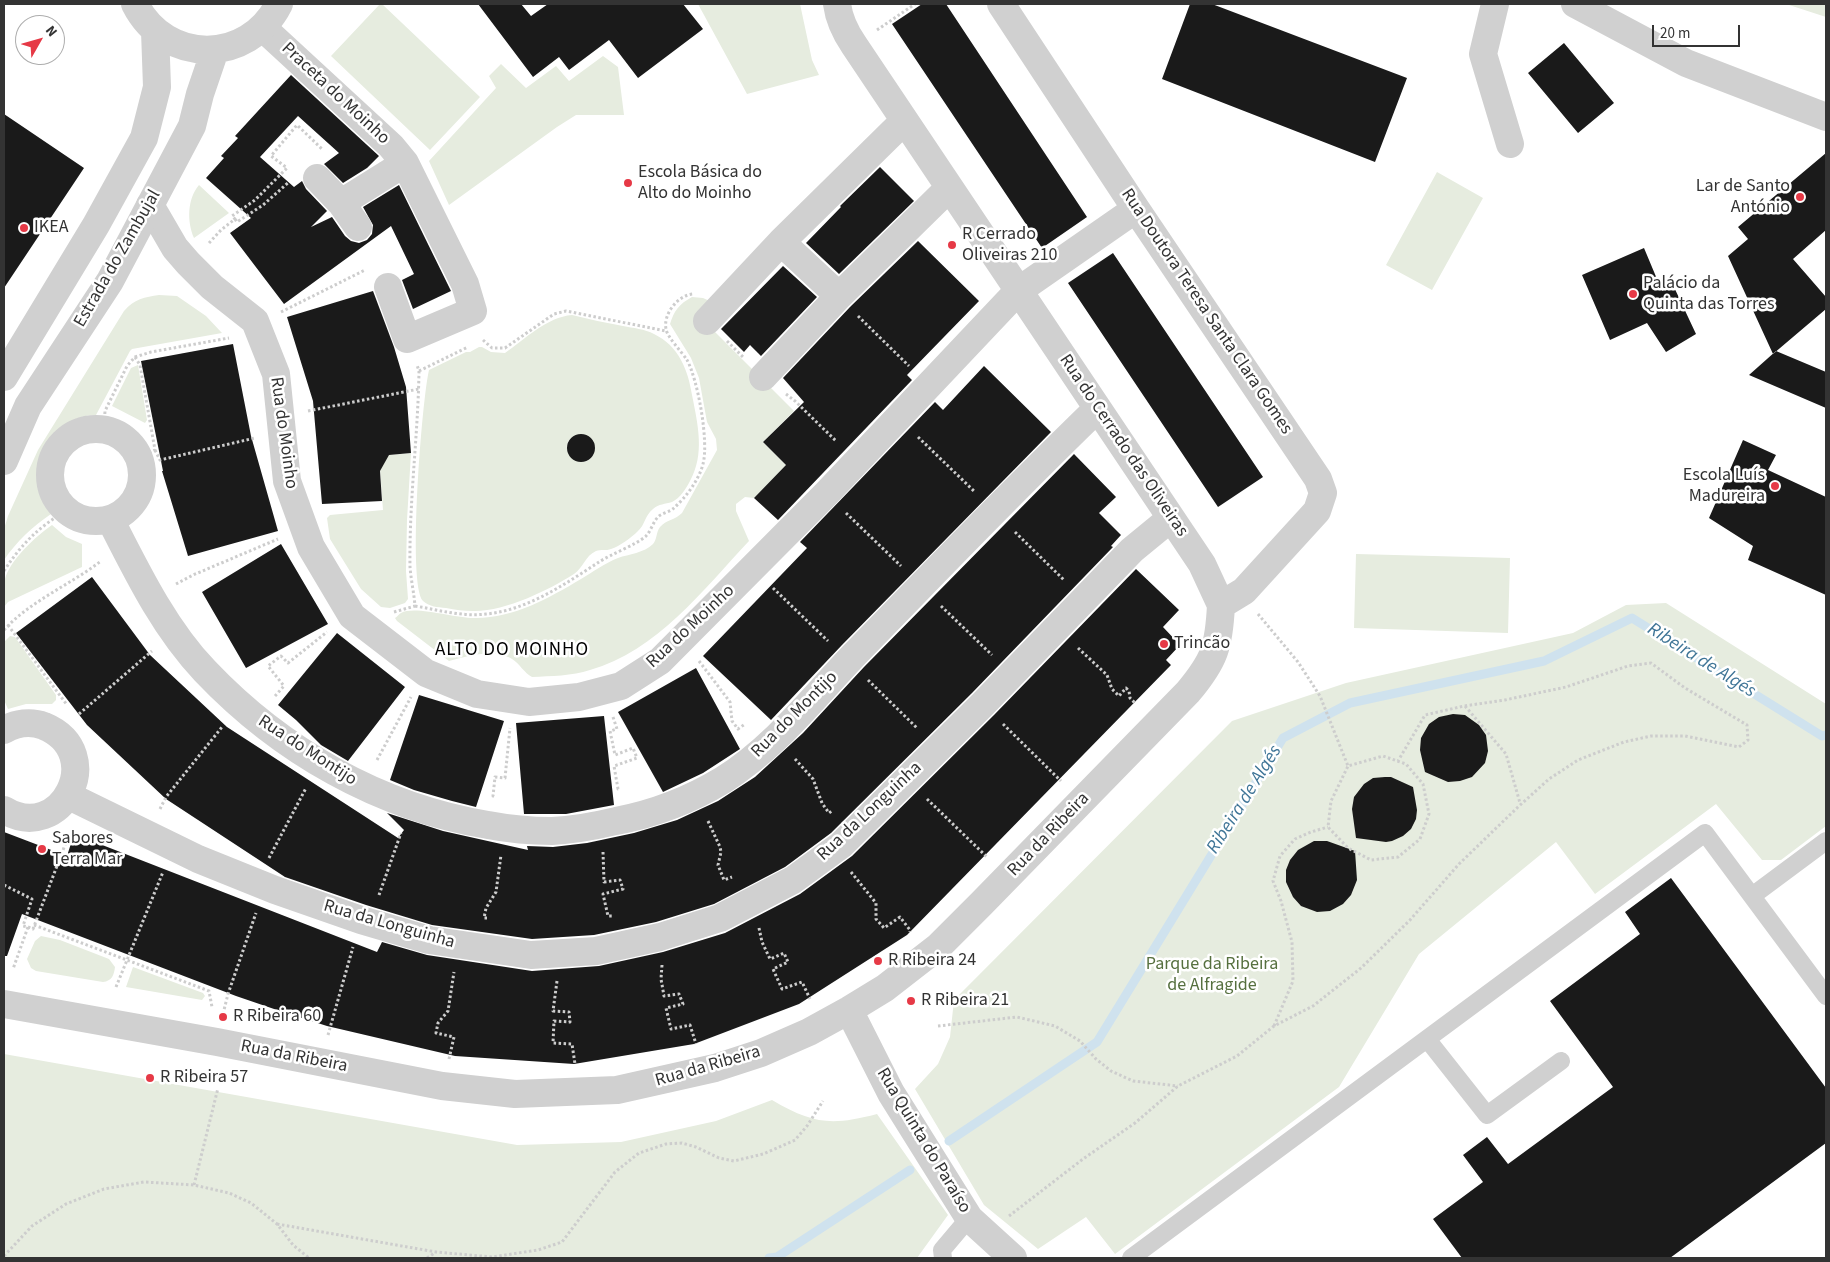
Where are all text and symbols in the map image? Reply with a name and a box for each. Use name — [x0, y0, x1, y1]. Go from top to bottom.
north arrow — [15, 15, 65, 65]
scale bar — [1655, 15, 1742, 47]
text: N — [40, 22, 62, 41]
text: 20 m — [1660, 23, 1690, 44]
street label: Praceta do Moinho — [276, 38, 394, 150]
place label: Escola Básica do Alto do Moinho — [638, 162, 762, 204]
place label: Lar de Santo António — [1696, 176, 1790, 218]
marker: Escola Básica do Alto do Moinho — [622, 177, 634, 189]
street label: Rua Doutora Teresa Santa Clara Gomes — [1116, 185, 1296, 439]
street label: Estrada do Zambujal — [70, 187, 166, 331]
marker: Lar de Santo António — [1794, 191, 1806, 203]
place label: IKEA — [34, 217, 68, 239]
marker: IKEA — [18, 222, 30, 234]
place label: R Cerrado Oliveiras 210 — [962, 224, 1058, 266]
marker: R Cerrado Oliveiras 210 — [946, 239, 958, 251]
place label: Palácio da Quinta das Torres — [1643, 273, 1775, 316]
marker: Palácio da Quinta das Torres — [1627, 288, 1639, 300]
street label: Rua do Cerrado das Oliveiras — [1054, 351, 1192, 541]
street label: Rua do Moinho — [264, 376, 302, 490]
place label: Escola Luís Madureira — [1683, 465, 1765, 508]
marker: Escola Luís Madureira — [1769, 480, 1781, 492]
street label: Rua do Moinho — [642, 581, 740, 673]
water label: Ribeira de Algés — [1643, 619, 1759, 703]
place label: Trincão — [1174, 633, 1230, 655]
marker: Trincão — [1158, 638, 1170, 650]
district label: ALTO DO MOINHO — [433, 640, 591, 662]
street label: Rua do Montijo — [747, 667, 843, 763]
street label: Rua do Montijo — [254, 711, 360, 791]
water label: Ribeira de Algés — [1203, 742, 1287, 858]
street label: Rua da Longuinha — [813, 758, 927, 866]
street label: Rua da Ribeira — [1004, 789, 1094, 881]
place label: Sabores Terra Mar — [52, 828, 123, 871]
marker: Sabores Terra Mar — [36, 843, 48, 855]
street label: Rua da Longuinha — [321, 896, 457, 954]
place label: R Ribeira 24 — [888, 950, 976, 972]
park label: Parque da Ribeira de Alfragide — [1146, 954, 1278, 996]
marker: R Ribeira 24 — [872, 955, 884, 967]
place label: R Ribeira 21 — [921, 990, 1009, 1012]
marker: R Ribeira 21 — [905, 995, 917, 1007]
place label: R Ribeira 60 — [233, 1006, 321, 1028]
marker: R Ribeira 60 — [217, 1011, 229, 1023]
street label: Rua da Ribeira — [239, 1036, 349, 1078]
street label: Rua da Ribeira — [653, 1042, 763, 1092]
street label: Rua Quinta do Paraíso — [871, 1064, 975, 1218]
place label: R Ribeira 57 — [160, 1067, 248, 1089]
marker: R Ribeira 57 — [144, 1072, 156, 1084]

